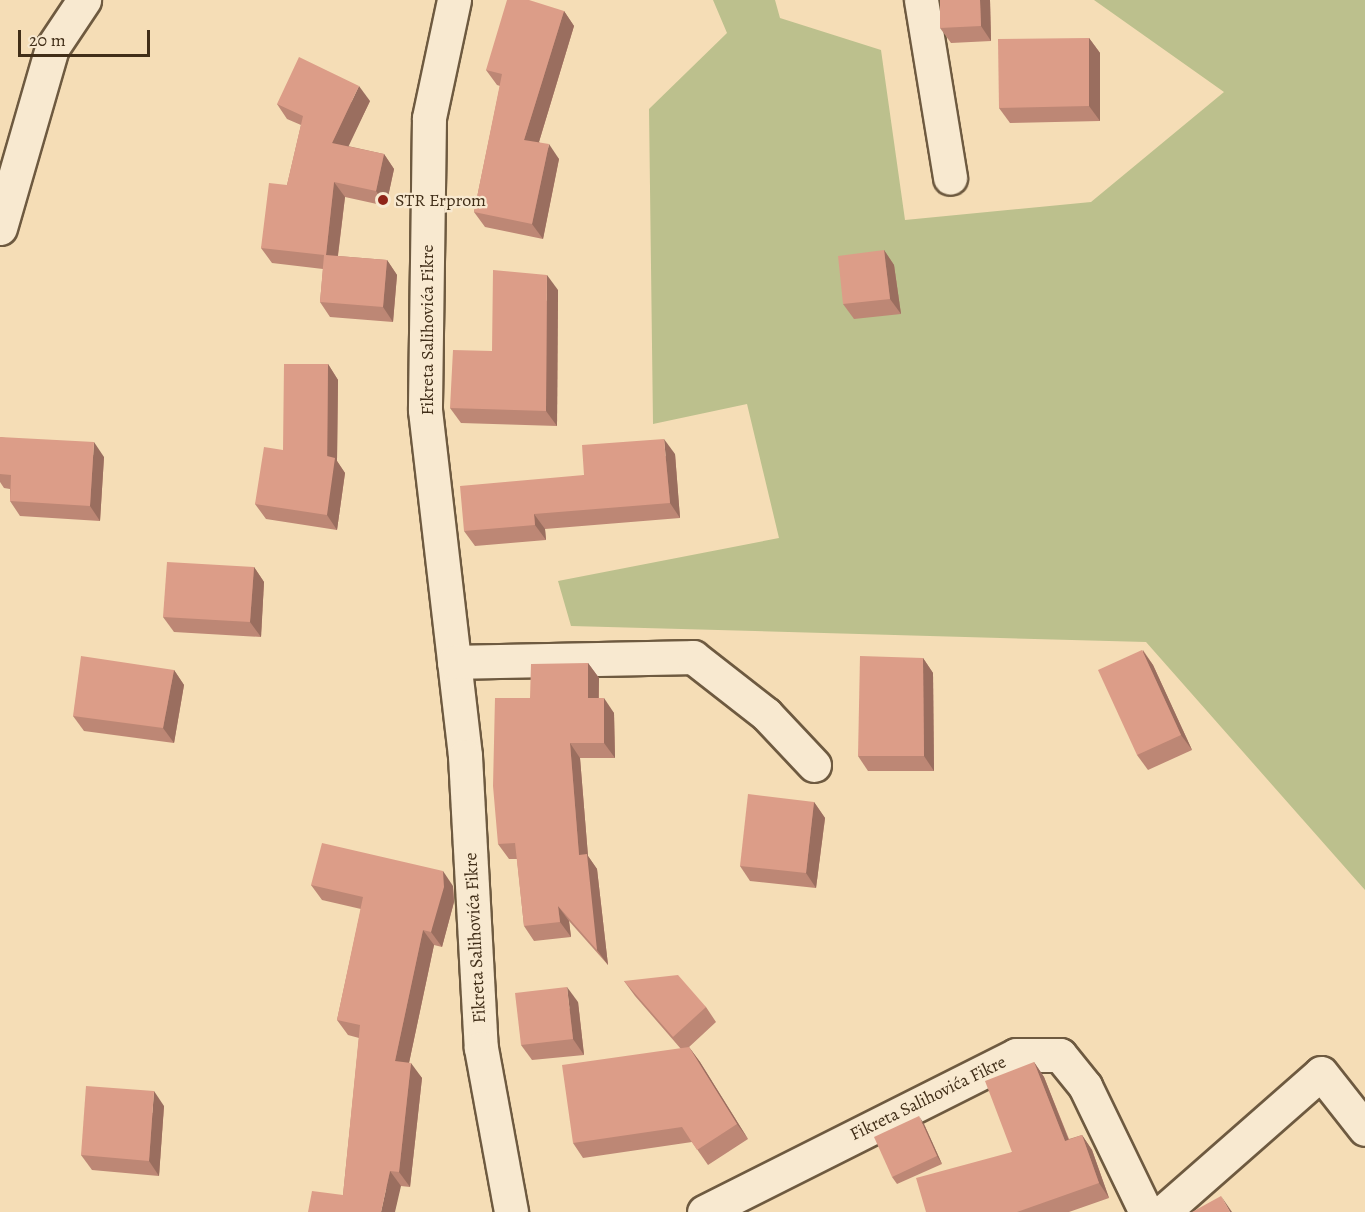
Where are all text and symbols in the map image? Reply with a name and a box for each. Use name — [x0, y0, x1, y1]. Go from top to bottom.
scale bar — [21, 18, 153, 56]
text: 20 m — [29, 28, 66, 52]
place label: STR Erprom — [395, 189, 486, 211]
marker: STR Erprom — [376, 193, 390, 207]
street label: Fikreta Salihovića Fikre — [416, 244, 438, 416]
street label: Fikreta Salihovića Fikre — [460, 852, 490, 1024]
street label: Fikreta Salihovića Fikre — [846, 1051, 1010, 1145]

